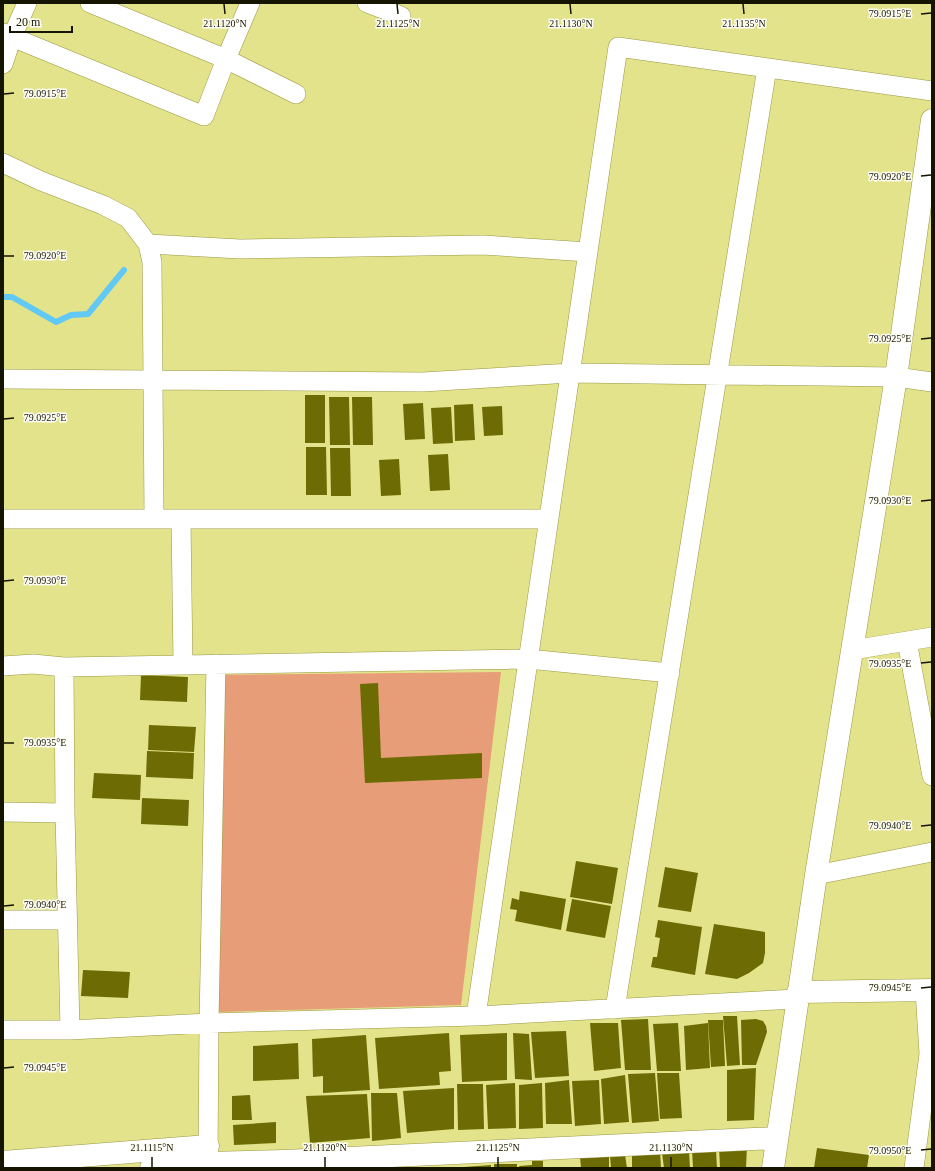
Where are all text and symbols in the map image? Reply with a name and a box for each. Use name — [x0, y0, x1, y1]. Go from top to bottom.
scale bar — [10, 8, 72, 34]
text: 79.0915°E — [869, 8, 911, 19]
text: 20 m — [16, 15, 41, 29]
text: 21.1120°N — [203, 18, 247, 29]
text: 21.1125°N — [376, 18, 420, 29]
text: 21.1130°N — [549, 18, 593, 29]
text: 21.1135°N — [722, 18, 766, 29]
text: 79.0915°E — [24, 88, 66, 99]
text: 79.0920°E — [869, 171, 911, 182]
text: 79.0920°E — [24, 250, 66, 261]
text: 79.0925°E — [869, 333, 911, 344]
text: 79.0925°E — [24, 412, 66, 423]
text: 79.0930°E — [869, 495, 911, 506]
text: 79.0930°E — [24, 575, 66, 586]
text: 79.0935°E — [869, 658, 911, 669]
text: 79.0935°E — [24, 737, 66, 748]
text: 79.0940°E — [869, 820, 911, 831]
text: 79.0940°E — [24, 899, 66, 910]
text: 79.0945°E — [869, 982, 911, 993]
text: 79.0945°E — [24, 1062, 66, 1073]
text: 21.1115°N — [131, 1142, 173, 1153]
text: 21.1120°N — [303, 1142, 347, 1153]
text: 21.1125°N — [476, 1142, 520, 1153]
text: 21.1130°N — [649, 1142, 693, 1153]
text: 79.0950°E — [869, 1145, 911, 1156]

